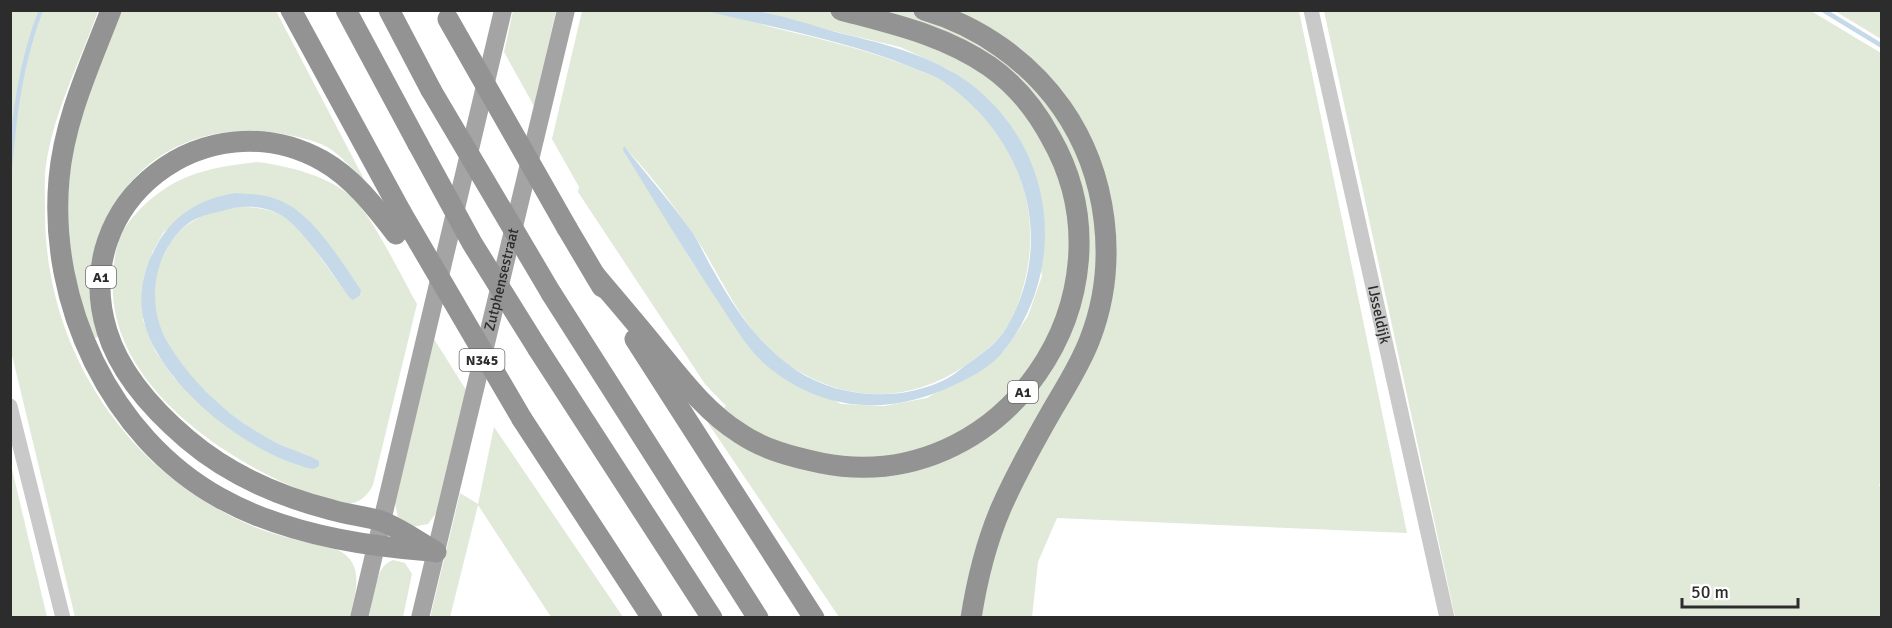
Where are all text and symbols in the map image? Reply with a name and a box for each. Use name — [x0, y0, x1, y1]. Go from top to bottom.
street label: Zutphensestraat — [480, 226, 522, 333]
road number: A1 — [86, 266, 116, 288]
street label: IJsseldijk — [1364, 284, 1394, 346]
road number: N345 — [460, 349, 504, 371]
road number: A1 — [1008, 381, 1038, 403]
scale bar — [1682, 571, 1798, 609]
text: 50 m — [1691, 581, 1729, 603]

